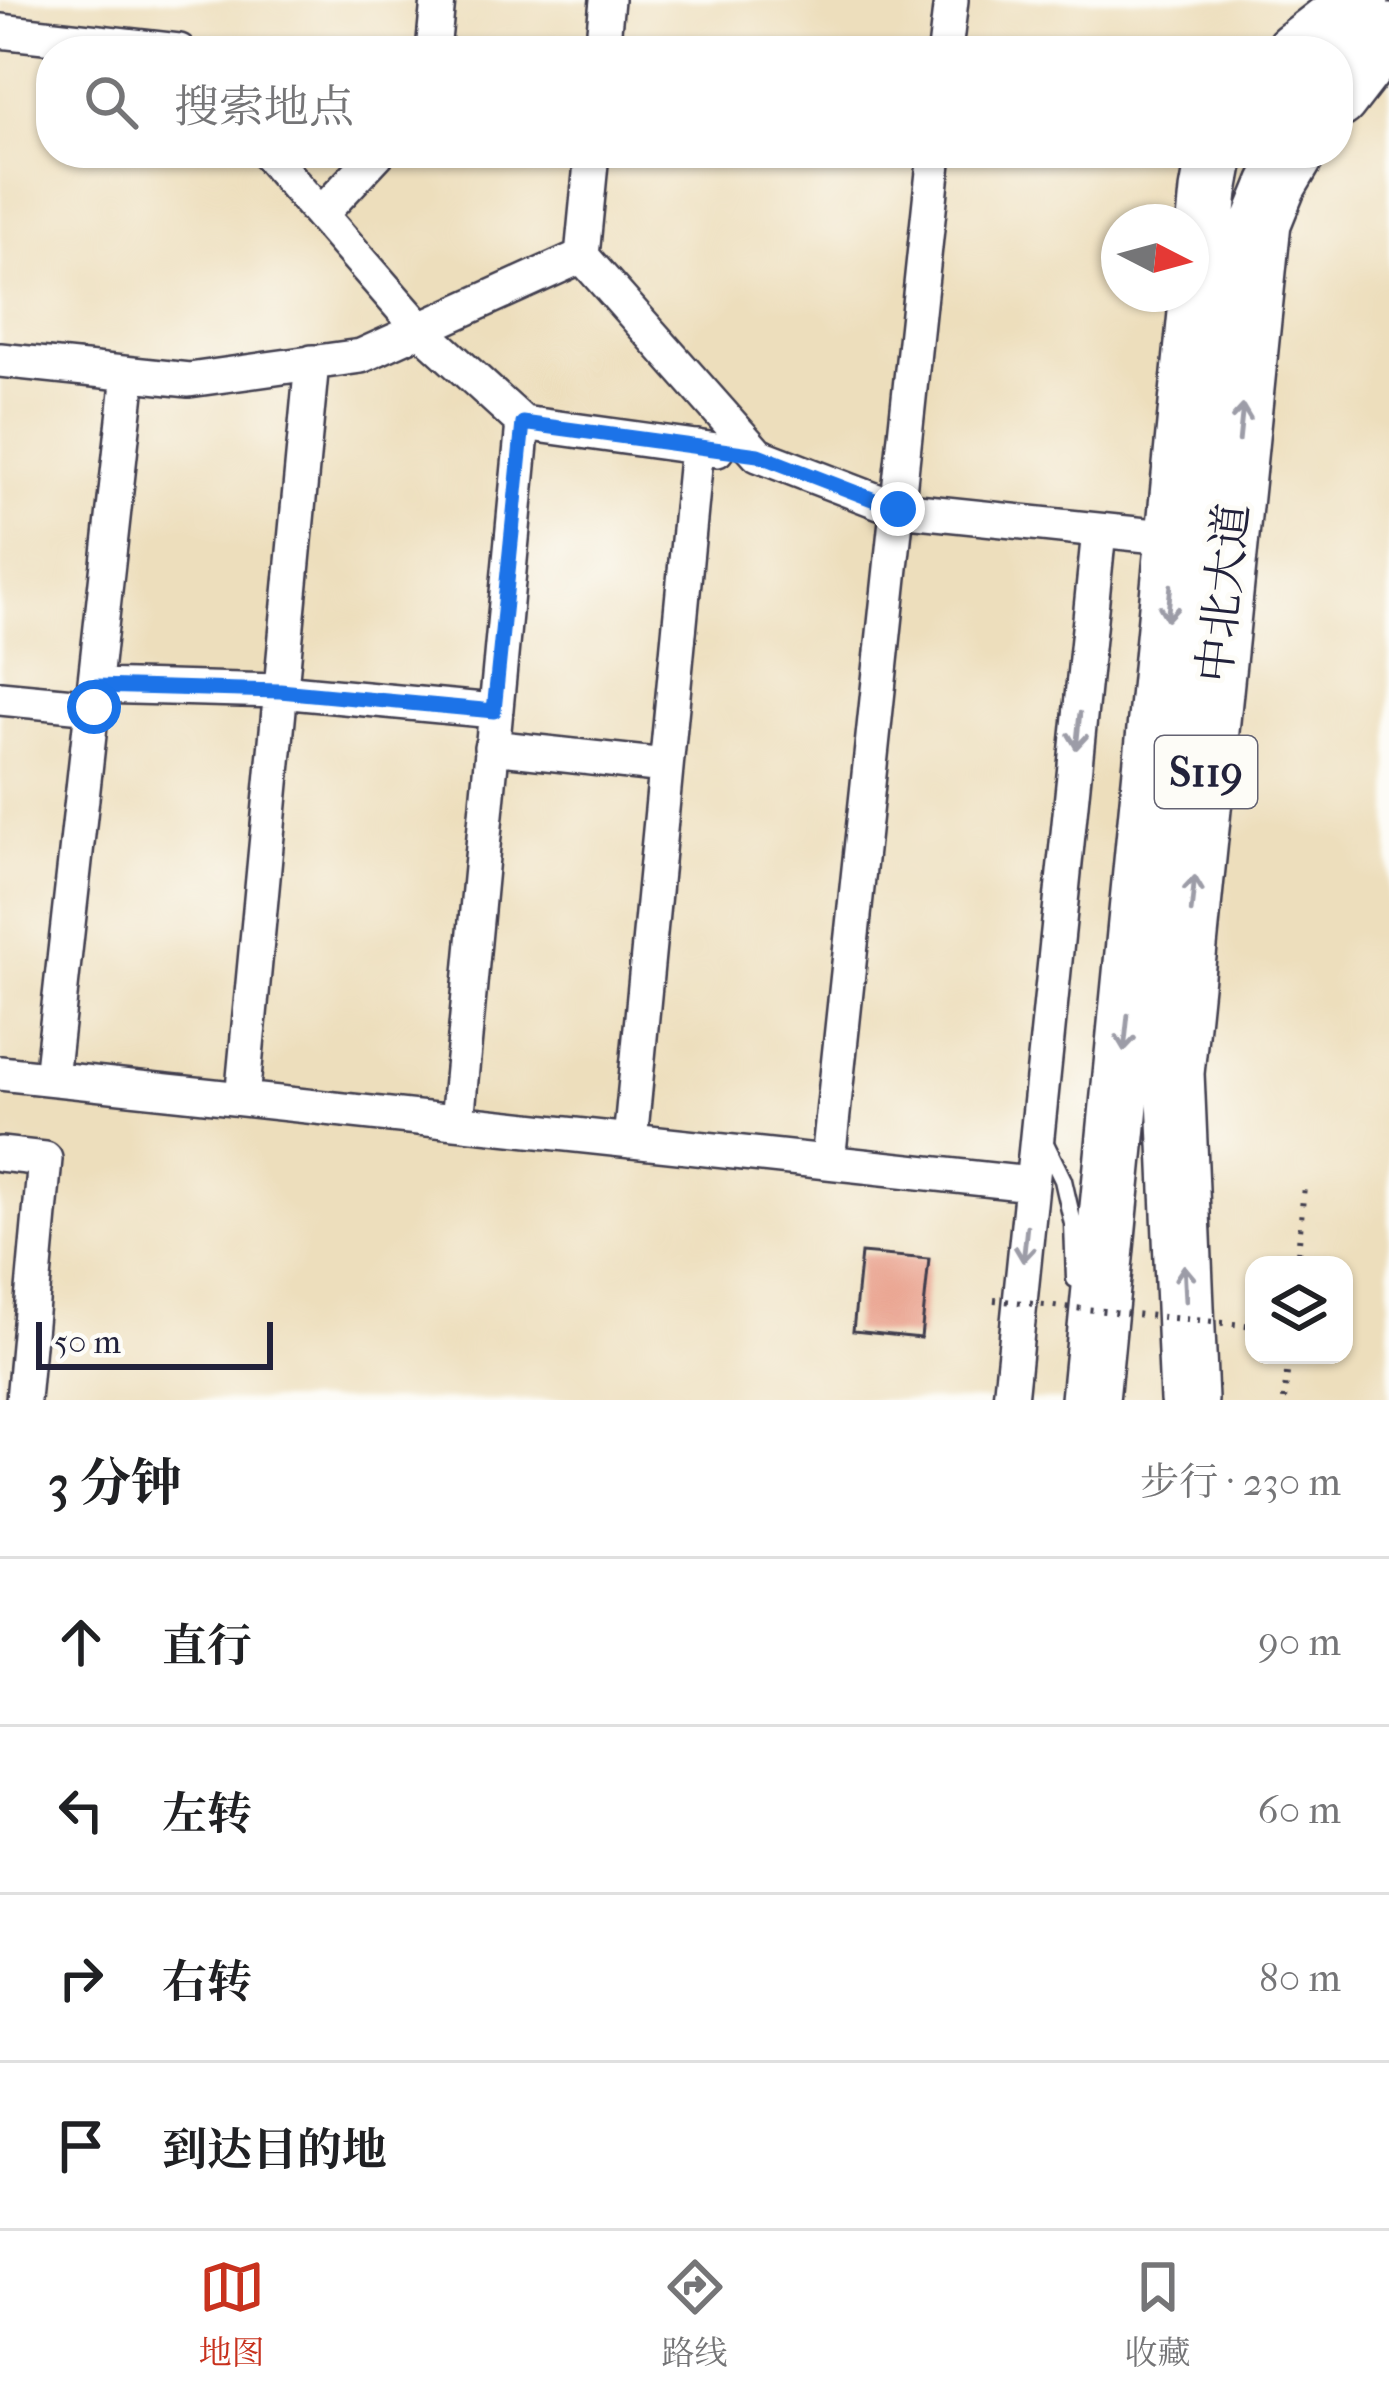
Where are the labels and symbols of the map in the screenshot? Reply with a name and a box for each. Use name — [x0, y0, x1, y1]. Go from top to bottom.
north arrow — [1101, 204, 1209, 312]
one-way arrow — [1230, 404, 1253, 443]
route end — [871, 482, 925, 536]
street label: 中北大道 — [1188, 501, 1260, 685]
one-way arrow — [1157, 583, 1180, 622]
route start — [67, 680, 121, 734]
one-way arrow — [1066, 711, 1089, 750]
road number: S119 — [1155, 736, 1257, 808]
one-way arrow — [1183, 875, 1205, 914]
one-way arrow — [1114, 1013, 1137, 1052]
one-way arrow — [1013, 1224, 1036, 1263]
one-way arrow — [1173, 1264, 1196, 1303]
scale bar — [36, 1316, 273, 1369]

